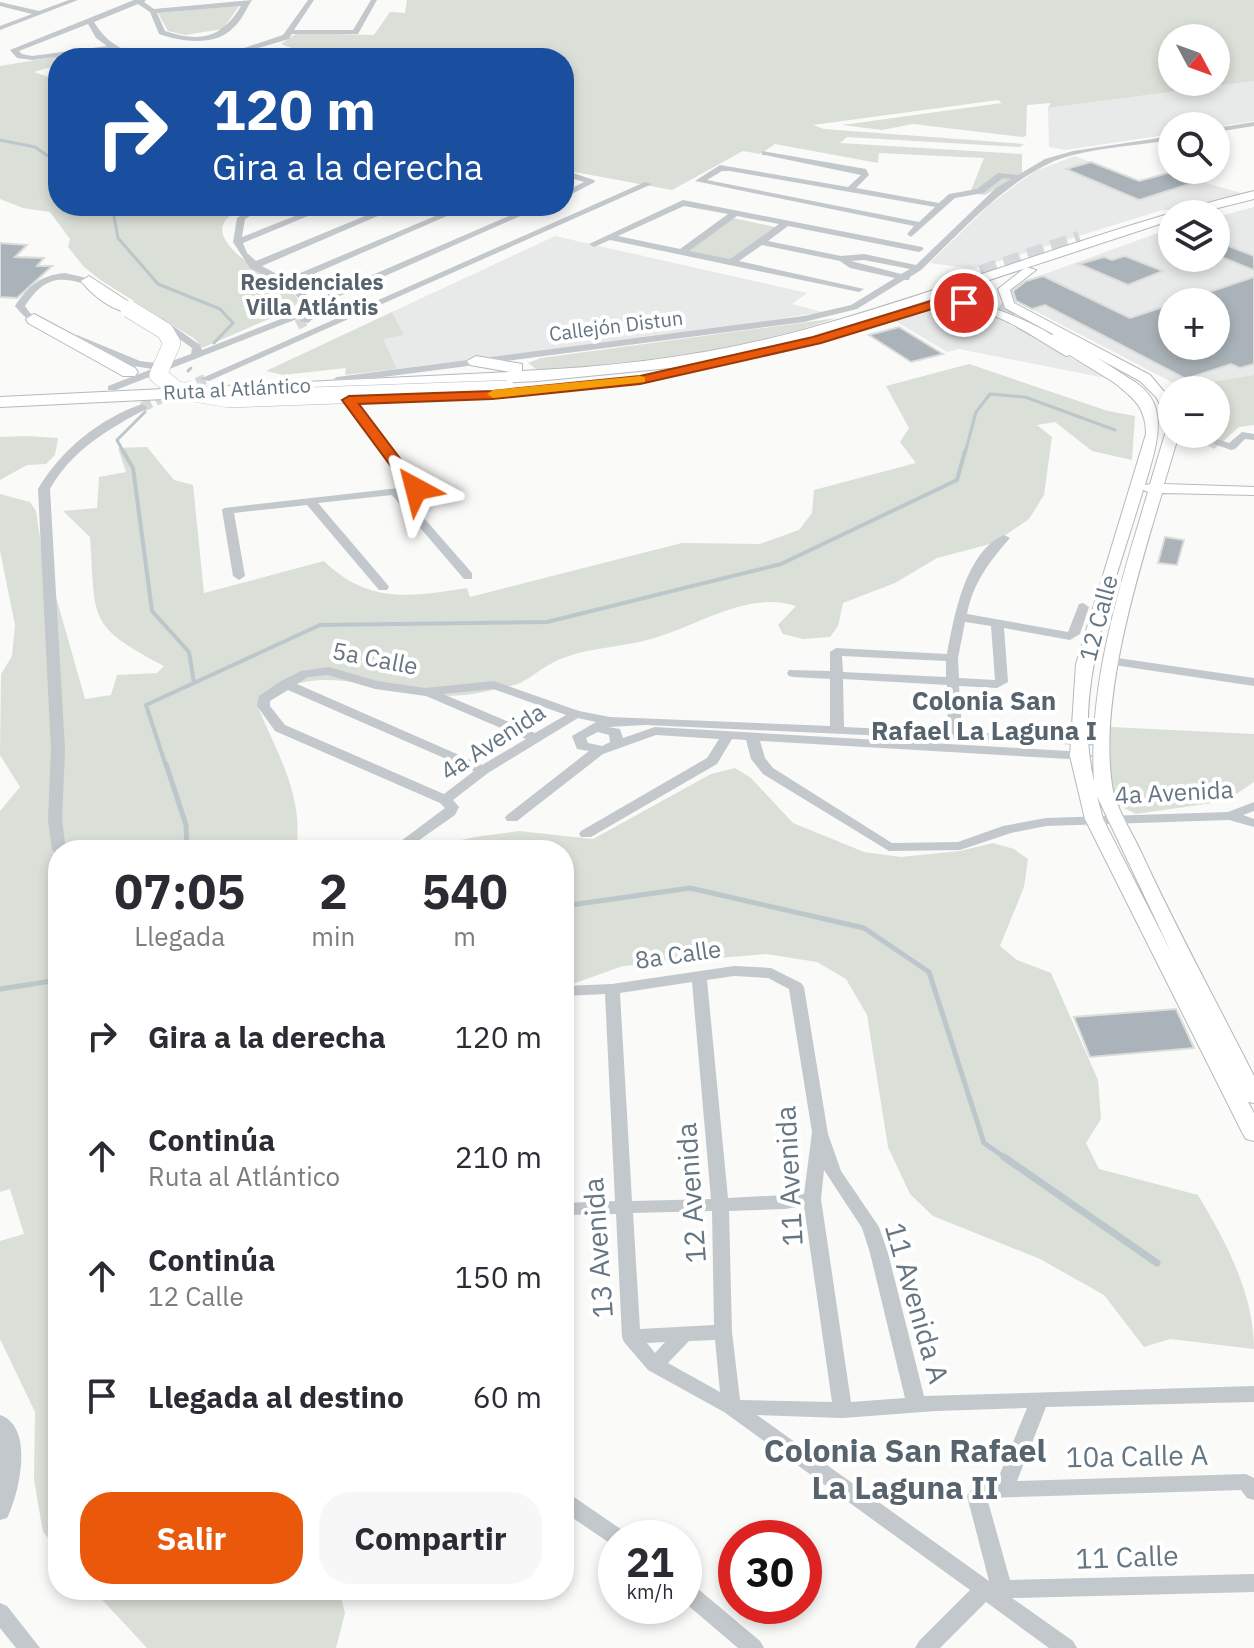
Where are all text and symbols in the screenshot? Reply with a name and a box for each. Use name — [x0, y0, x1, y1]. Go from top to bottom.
north arrow — [1158, 24, 1230, 96]
map controls — [1158, 24, 1230, 448]
text: 120 m — [212, 73, 376, 145]
icon: right — [80, 80, 184, 184]
button: search — [1158, 112, 1230, 184]
text: Gira a la derecha — [212, 143, 483, 190]
button: layers — [1158, 200, 1230, 272]
district label: Residenciales Villa Atlántis — [240, 267, 384, 321]
pin — [930, 269, 998, 337]
icon: arrive — [942, 281, 986, 325]
button: + — [1158, 288, 1230, 360]
street label: Callejón Distun — [547, 304, 685, 347]
street label: Ruta al Atlántico — [162, 371, 311, 406]
button: − — [1158, 376, 1230, 448]
position arrow — [374, 447, 458, 531]
street label: 12 Calle — [1071, 571, 1125, 665]
street label: 5a Calle — [330, 634, 421, 682]
district label: Colonia San Rafael La Laguna I — [871, 683, 1097, 747]
street label: 4a Avenida — [434, 695, 551, 787]
street label: 4a Avenida — [1114, 773, 1234, 811]
text: 07:05 — [114, 860, 245, 922]
text: 2 — [319, 860, 348, 922]
text: 540 — [421, 860, 508, 922]
text: Llegada — [134, 919, 225, 953]
text: min — [311, 919, 355, 953]
text: m — [453, 919, 476, 953]
street label: 8a Calle — [633, 932, 723, 976]
icon: right — [80, 1014, 124, 1058]
text: Gira a la derecha — [148, 1017, 386, 1056]
text: 120 m — [455, 1017, 542, 1056]
street label: 11 Avenida — [766, 1105, 811, 1247]
text: Continúa — [148, 1120, 275, 1159]
street label: 12 Avenida — [667, 1122, 714, 1264]
icon: ahead — [80, 1134, 124, 1178]
text: 210 m — [455, 1137, 542, 1176]
text: Ruta al Atlántico — [148, 1159, 340, 1193]
street label: 13 Avenida — [574, 1177, 621, 1319]
street label: 11 Avenida A — [877, 1218, 958, 1387]
text: Continúa — [148, 1240, 275, 1279]
icon: ahead — [80, 1254, 124, 1298]
text: 150 m — [455, 1257, 542, 1296]
text: 12 Calle — [148, 1279, 244, 1313]
icon: arrive — [80, 1374, 124, 1418]
text: Llegada al destino — [148, 1377, 404, 1416]
text: 60 m — [473, 1377, 542, 1416]
district label: Colonia San Rafael La Laguna II — [764, 1429, 1046, 1508]
street label: 10a Calle A — [1065, 1436, 1209, 1475]
button: Salir — [80, 1492, 303, 1584]
button: Compartir — [319, 1492, 542, 1584]
speed limit sign: 30 — [718, 1520, 822, 1624]
text: 21 — [626, 1536, 674, 1588]
street label: 11 Calle — [1075, 1536, 1179, 1577]
text: km/h — [626, 1578, 674, 1605]

